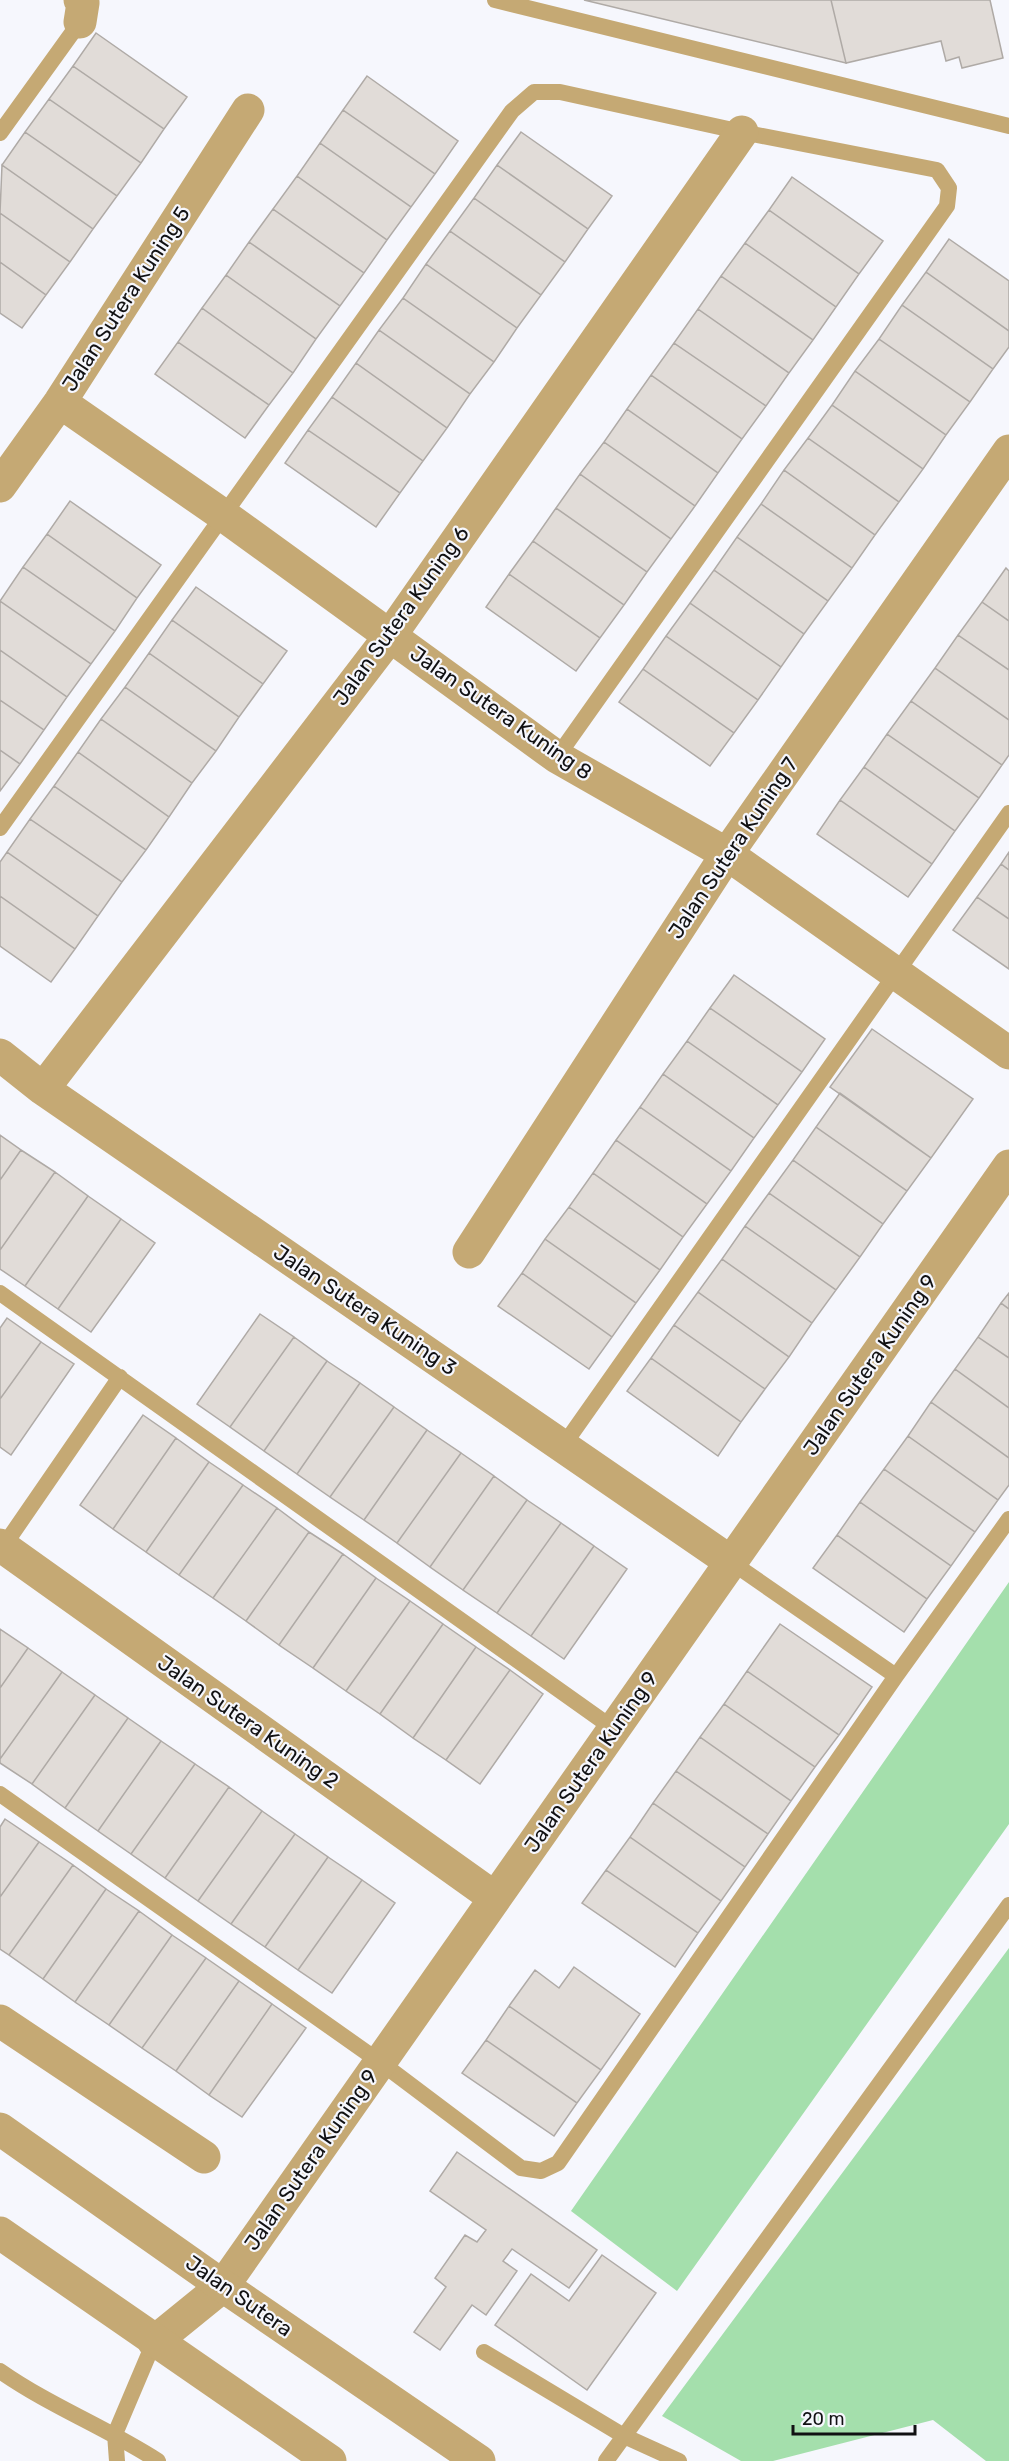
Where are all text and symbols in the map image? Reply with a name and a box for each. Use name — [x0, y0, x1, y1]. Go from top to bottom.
street label: Jalan Sutera Kuning 5 — [57, 202, 195, 396]
street label: Jalan Sutera Kuning 6 — [327, 521, 474, 710]
street label: Jalan Sutera Kuning 8 — [406, 640, 597, 785]
street label: Jalan Sutera Kuning 7 — [663, 752, 803, 943]
street label: Jalan Sutera Kuning 3 — [269, 1239, 461, 1380]
street label: Jalan Sutera Kuning 9 — [798, 1269, 942, 1460]
street label: Jalan Sutera Kuning 2 — [153, 1650, 343, 1793]
street label: Jalan Sutera Kuning 9 — [519, 1666, 663, 1857]
street label: Jalan Sutera Kuning 9 — [239, 2064, 383, 2255]
street label: Jalan Sutera — [181, 2250, 297, 2342]
scale bar — [793, 2398, 914, 2436]
text: 20 m — [802, 2408, 844, 2430]

